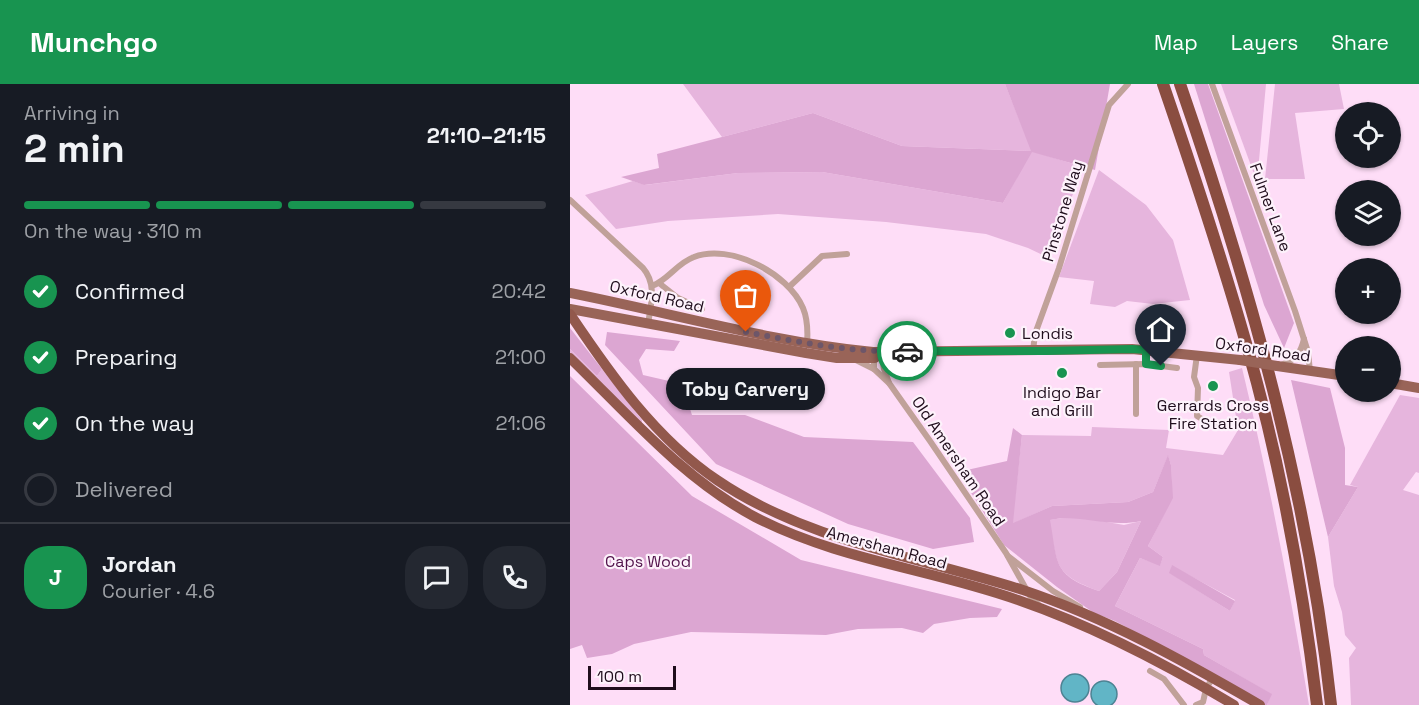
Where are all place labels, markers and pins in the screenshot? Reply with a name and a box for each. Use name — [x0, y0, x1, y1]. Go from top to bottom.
pin — [720, 270, 771, 332]
pin — [1135, 304, 1186, 366]
place label: Londis — [1022, 323, 1073, 344]
marker: Londis — [1003, 326, 1017, 340]
marker: Indigo Bar and Grill — [1055, 366, 1069, 380]
callout: Toby Carvery — [666, 368, 825, 410]
marker: Gerrards Cross Fire Station — [1206, 379, 1220, 393]
place label: Indigo Bar and Grill — [1023, 382, 1101, 421]
place label: Gerrards Cross Fire Station — [1157, 395, 1269, 434]

